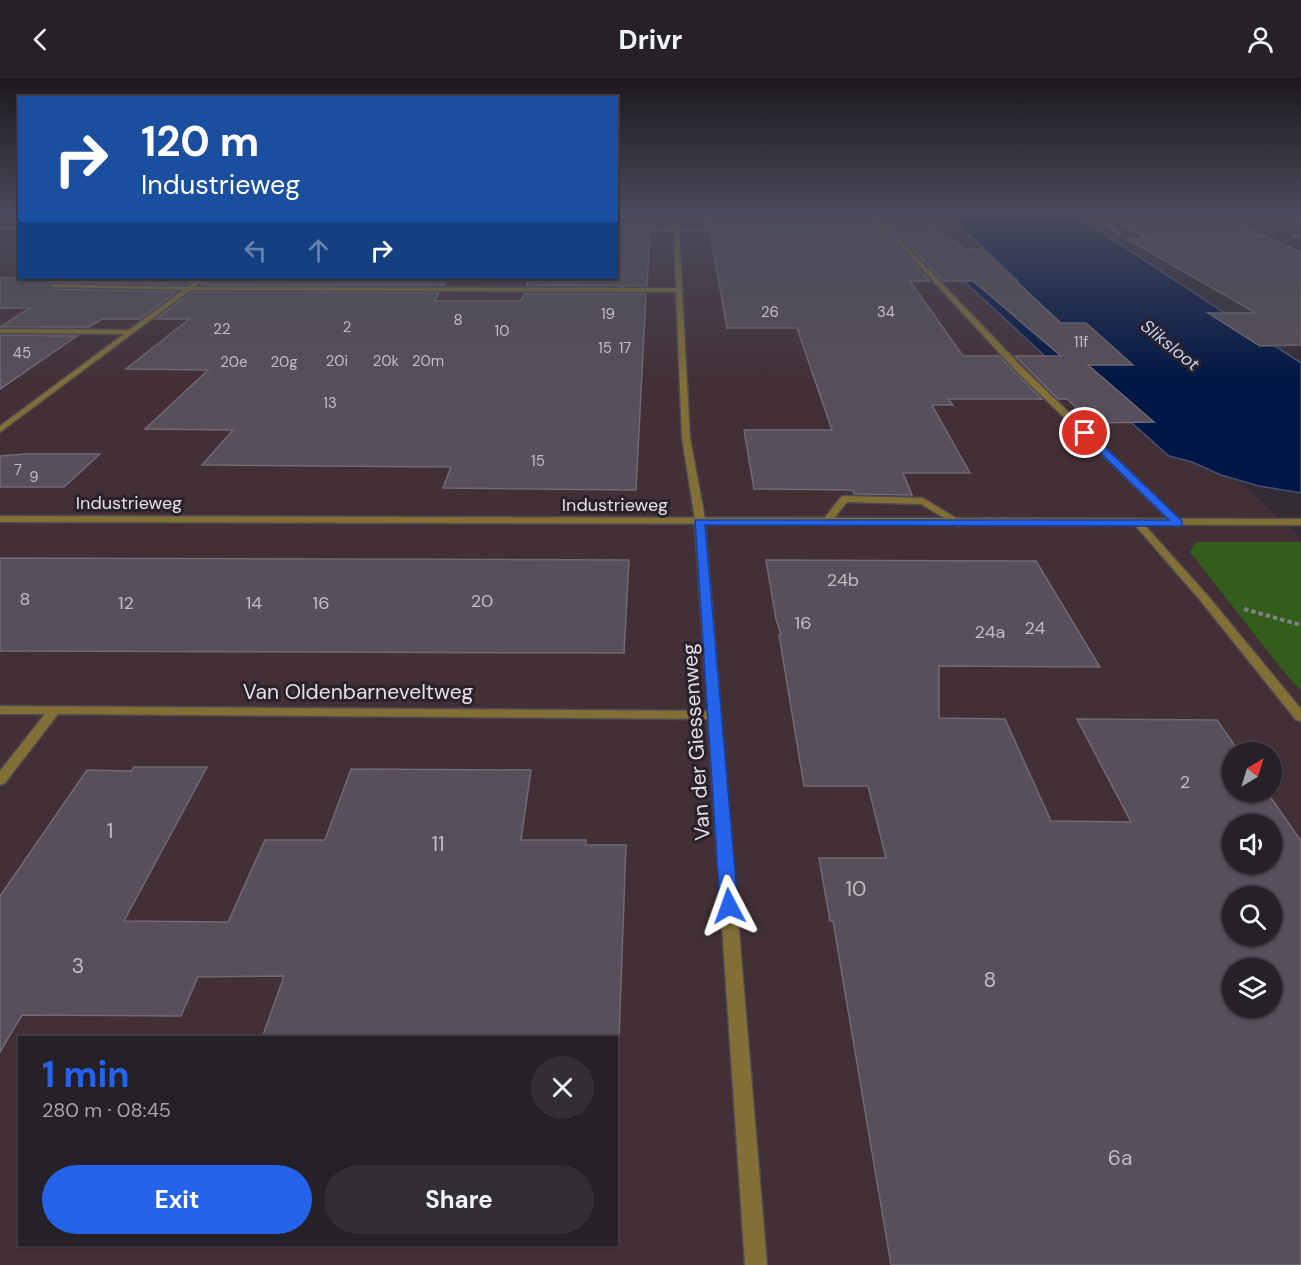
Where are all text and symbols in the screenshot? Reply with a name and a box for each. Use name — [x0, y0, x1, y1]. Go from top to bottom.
text: Drivr — [619, 22, 682, 57]
icon: back — [24, 23, 57, 56]
icon: person — [1244, 23, 1277, 56]
text: 120 m — [141, 114, 259, 169]
icon: right — [42, 120, 120, 198]
text: Industrieweg — [141, 167, 300, 202]
icon: left — [239, 234, 272, 267]
icon: ahead — [302, 234, 335, 267]
icon: right — [365, 234, 398, 267]
house number: 26 — [761, 302, 779, 322]
house number: 34 — [877, 302, 895, 322]
house number: 19 — [601, 304, 615, 324]
house number: 8 — [453, 310, 463, 330]
water label: Sliksloot — [1136, 314, 1205, 377]
house number: 2 — [343, 317, 351, 337]
house number: 22 — [213, 319, 231, 339]
house number: 10 — [495, 321, 509, 341]
house number: 11f — [1074, 332, 1088, 352]
house number: 15 — [598, 338, 612, 358]
house number: 17 — [619, 338, 631, 358]
house number: 45 — [13, 343, 31, 363]
house number: 20i — [326, 351, 348, 371]
house number: 20k — [373, 351, 400, 371]
house number: 20m — [412, 351, 444, 371]
house number: 20e — [220, 352, 248, 372]
house number: 20g — [270, 352, 298, 372]
house number: 13 — [323, 393, 337, 413]
pin — [1059, 407, 1110, 458]
icon: arrive — [1068, 416, 1101, 449]
house number: 15 — [531, 451, 545, 471]
house number: 7 — [14, 460, 22, 480]
house number: 9 — [29, 467, 39, 487]
street label: Industrieweg — [76, 491, 182, 515]
street label: Industrieweg — [562, 493, 668, 517]
house number: 24b — [827, 568, 859, 592]
house number: 8 — [20, 587, 30, 611]
house number: 20 — [471, 589, 493, 613]
house number: 12 — [118, 591, 134, 615]
house number: 14 — [246, 591, 262, 615]
house number: 16 — [313, 591, 329, 615]
house number: 16 — [795, 611, 811, 635]
house number: 24 — [1025, 616, 1046, 640]
house number: 24a — [975, 620, 1005, 644]
street label: Van der Giessenweg — [675, 642, 717, 842]
street label: Van Oldenbarneveltweg — [243, 678, 474, 706]
north arrow — [1222, 742, 1282, 802]
map controls — [1222, 742, 1282, 1018]
house number: 2 — [1180, 770, 1190, 794]
button: sound — [1222, 814, 1282, 874]
house number: 1 — [107, 817, 113, 845]
house number: 11 — [431, 830, 445, 858]
position arrow — [697, 874, 761, 938]
house number: 10 — [846, 875, 866, 903]
button: search — [1222, 886, 1282, 946]
house number: 3 — [72, 952, 84, 980]
button: layers — [1222, 958, 1282, 1018]
house number: 8 — [984, 966, 996, 994]
text: 1 min — [42, 1051, 130, 1098]
button: close — [531, 1056, 594, 1119]
text: 280 m · 08:45 — [42, 1097, 171, 1123]
house number: 6a — [1108, 1144, 1132, 1172]
button: Exit — [42, 1165, 312, 1234]
button: Share — [324, 1165, 594, 1234]

